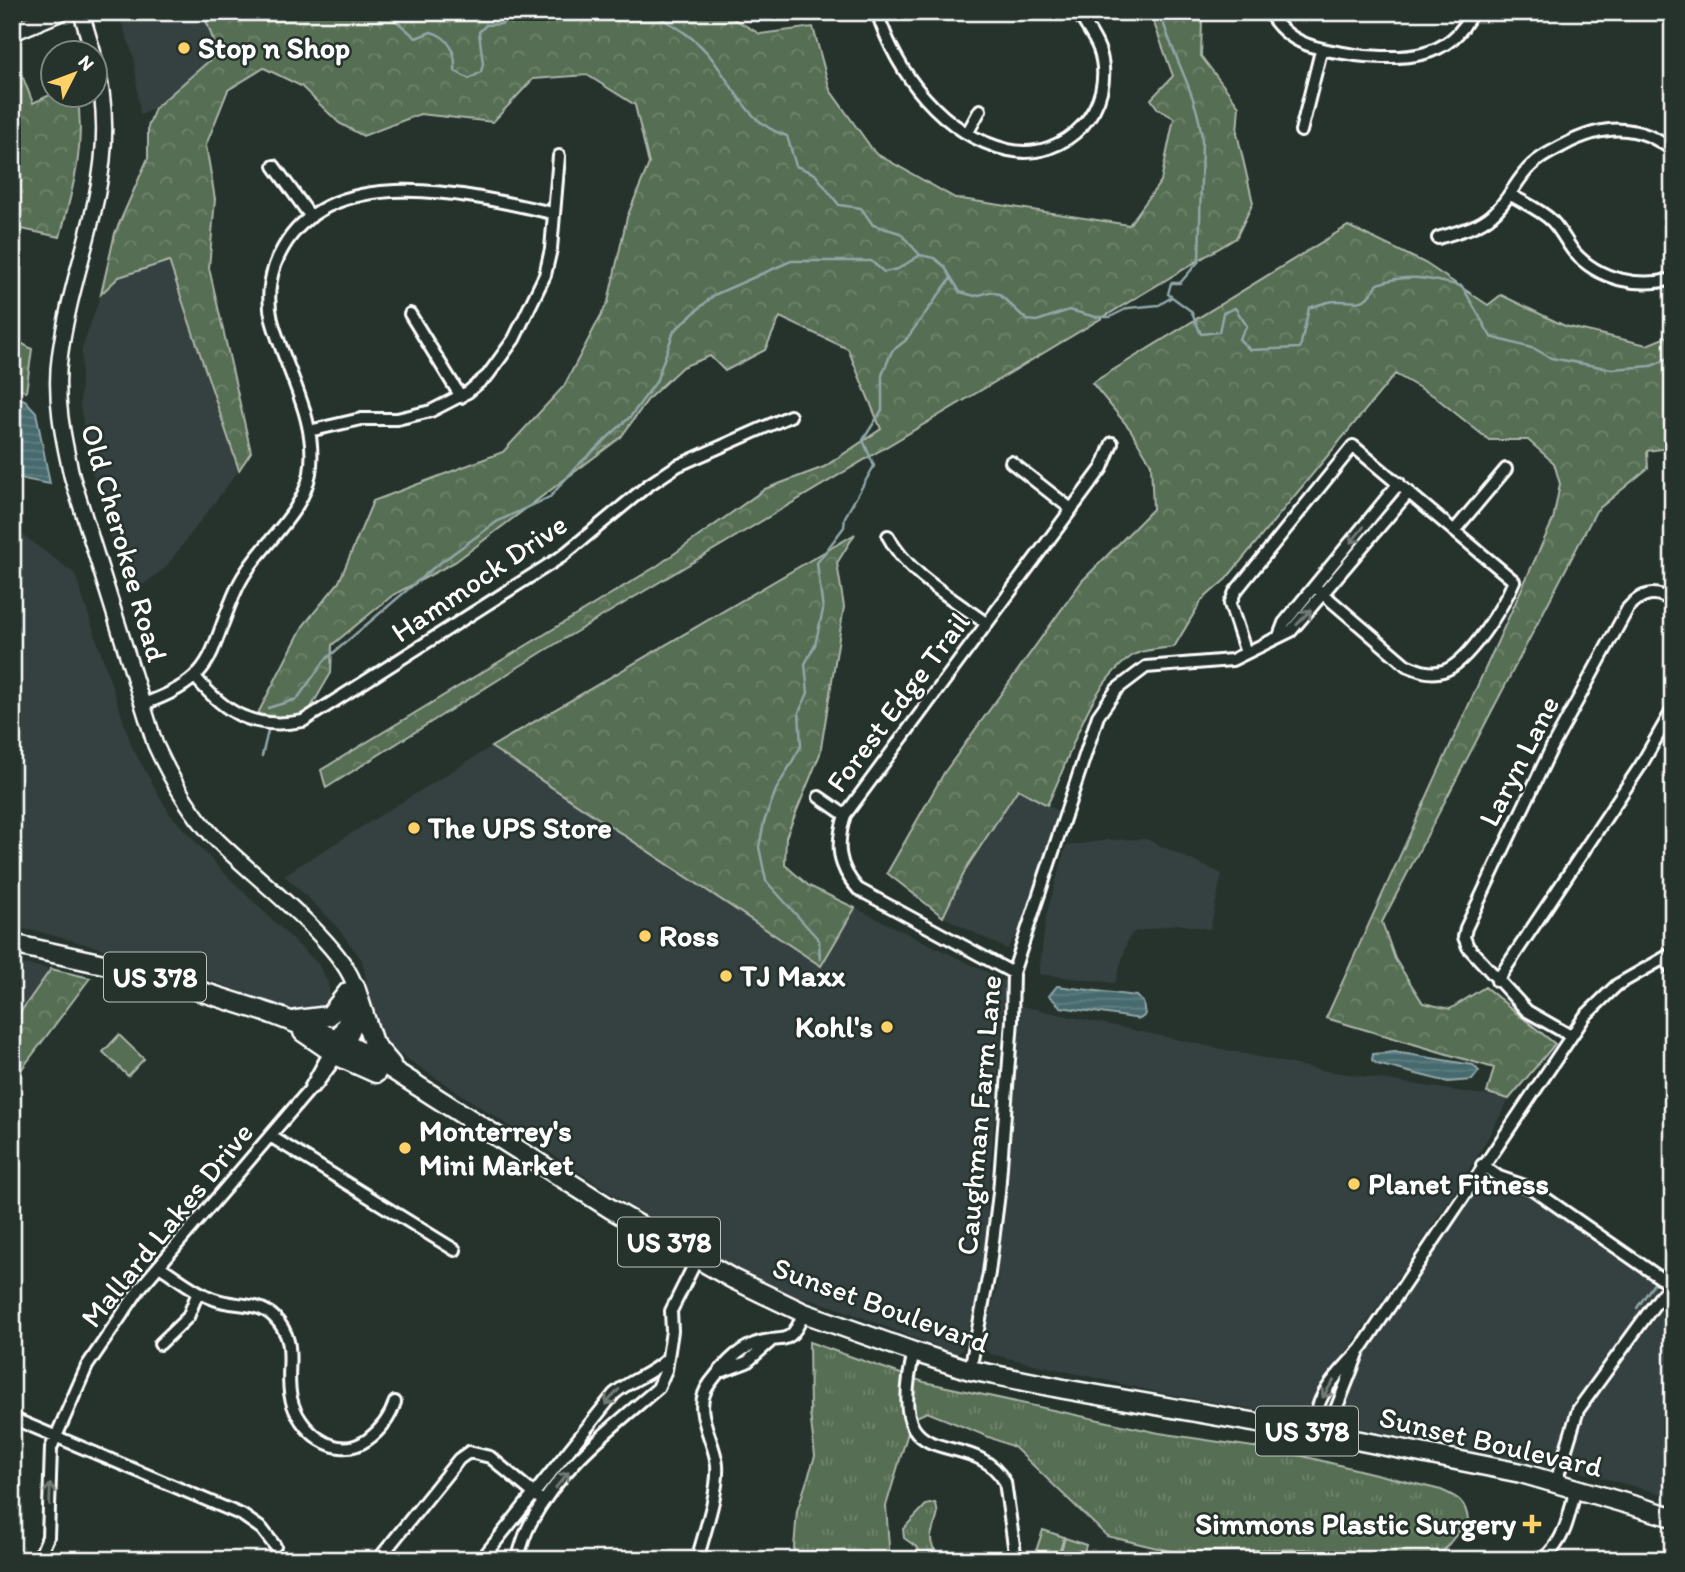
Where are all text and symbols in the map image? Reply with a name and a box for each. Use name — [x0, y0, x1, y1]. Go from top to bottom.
place label: Stop n Shop — [198, 29, 350, 66]
north arrow — [38, 38, 108, 108]
marker: Stop n Shop — [176, 40, 192, 56]
text: N — [73, 50, 99, 75]
street label: Old Cherokee Road — [73, 419, 176, 667]
street label: Hammock Drive — [384, 505, 574, 650]
one-way arrow — [1349, 526, 1365, 544]
street label: Forest Edge Trail — [818, 604, 978, 799]
one-way arrow — [1295, 609, 1312, 626]
street label: Laryn Lane — [1470, 689, 1567, 832]
place label: The UPS Store — [427, 809, 612, 846]
marker: The UPS Store — [406, 820, 422, 836]
place label: Ross — [659, 917, 719, 954]
marker: Ross — [637, 928, 653, 944]
road number: US 378 — [104, 953, 206, 1002]
place label: TJ Maxx — [739, 957, 846, 994]
marker: TJ Maxx — [718, 968, 734, 984]
street label: Caughman Farm Lane — [948, 973, 1009, 1257]
place label: Kohl's — [795, 1008, 873, 1045]
marker: Kohl's — [879, 1019, 895, 1035]
place label: Monterrey's Mini Market — [419, 1112, 574, 1183]
street label: Mallard Lakes Drive — [72, 1114, 261, 1335]
marker: Monterrey's Mini Market — [397, 1140, 413, 1156]
place label: Planet Fitness — [1368, 1165, 1549, 1202]
marker: Planet Fitness — [1346, 1176, 1362, 1192]
road number: US 378 — [618, 1218, 720, 1266]
street label: Sunset Boulevard — [768, 1248, 995, 1361]
one-way arrow — [1321, 1378, 1335, 1398]
one-way arrow — [604, 1388, 620, 1406]
street label: Sunset Boulevard — [1376, 1398, 1607, 1485]
road number: US 378 — [1256, 1406, 1358, 1456]
one-way arrow — [555, 1471, 570, 1489]
one-way arrow — [43, 1483, 56, 1506]
place label: Simmons Plastic Surgery — [1195, 1505, 1517, 1542]
marker: Simmons Plastic Surgery — [1522, 1514, 1542, 1534]

